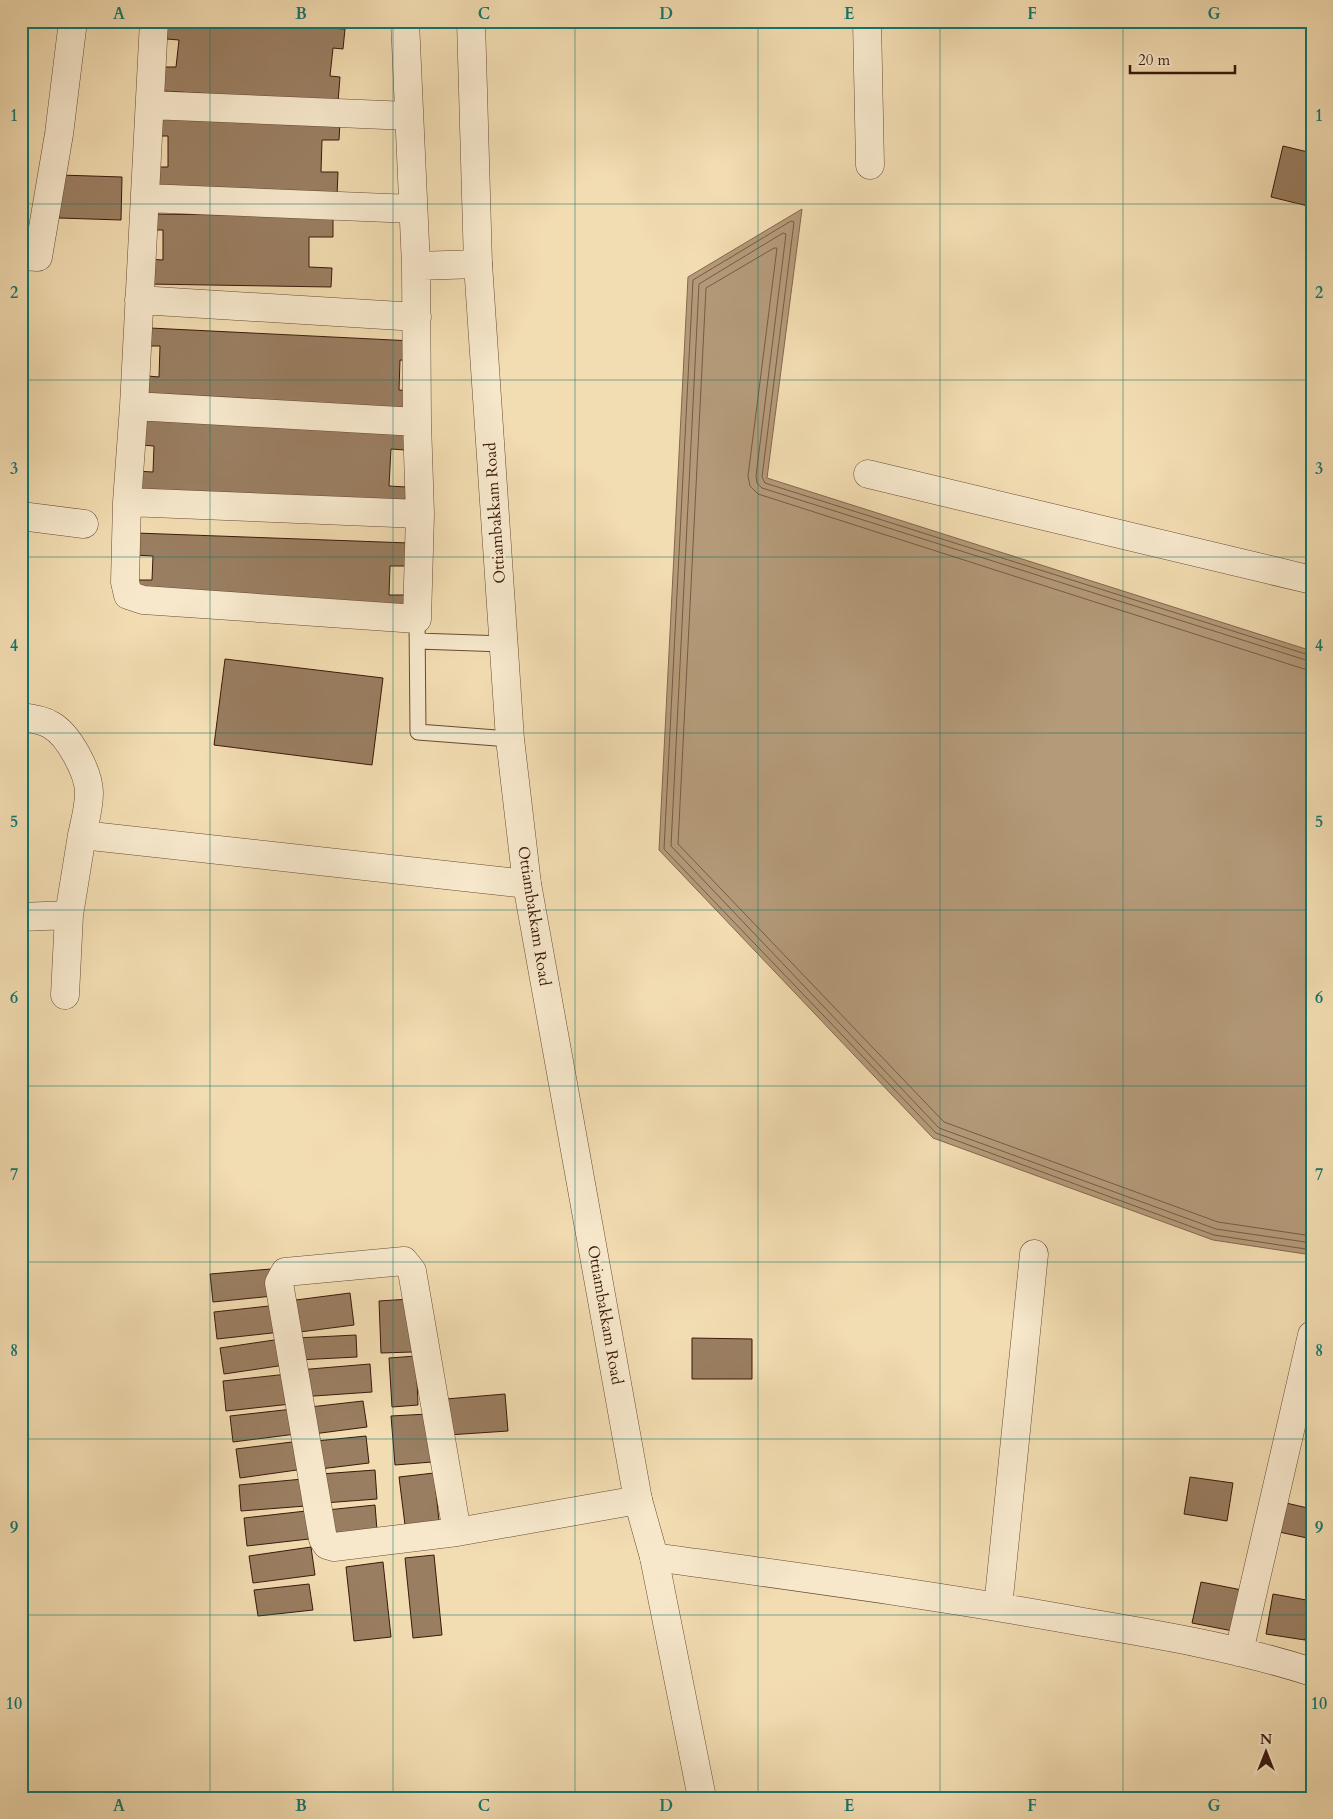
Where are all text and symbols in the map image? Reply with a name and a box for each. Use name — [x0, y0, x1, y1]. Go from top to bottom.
text: A — [113, 3, 125, 25]
text: B — [295, 3, 307, 25]
text: C — [478, 3, 490, 25]
text: D — [659, 3, 673, 25]
text: E — [844, 3, 854, 25]
text: F — [1027, 3, 1037, 25]
text: G — [1207, 3, 1221, 25]
scale bar — [1130, 42, 1236, 74]
text: 20 m — [1138, 50, 1170, 70]
text: 1 — [10, 105, 18, 127]
text: 1 — [1315, 105, 1323, 127]
text: 2 — [10, 282, 18, 304]
text: 2 — [1315, 282, 1323, 304]
street label: Ottiambakkam Road — [479, 441, 511, 584]
text: 3 — [10, 458, 18, 480]
text: 3 — [1315, 458, 1323, 480]
text: 4 — [10, 635, 18, 657]
text: 4 — [1315, 635, 1323, 657]
text: 5 — [10, 811, 18, 833]
text: 5 — [1315, 811, 1323, 833]
street label: Ottiambakkam Road — [512, 844, 556, 988]
text: 6 — [10, 987, 18, 1009]
text: 6 — [1315, 987, 1323, 1009]
text: 7 — [10, 1164, 18, 1186]
text: 7 — [1315, 1164, 1323, 1186]
street label: Ottiambakkam Road — [582, 1243, 628, 1387]
text: 8 — [10, 1340, 18, 1362]
text: 8 — [1315, 1340, 1323, 1362]
text: 9 — [10, 1517, 18, 1539]
text: 9 — [1315, 1517, 1323, 1539]
text: 10 — [6, 1693, 22, 1715]
text: 10 — [1311, 1693, 1327, 1715]
north arrow — [1240, 1726, 1290, 1776]
text: N — [1260, 1730, 1272, 1749]
text: A — [113, 1795, 125, 1817]
text: B — [295, 1795, 307, 1817]
text: C — [478, 1795, 490, 1817]
text: D — [659, 1795, 673, 1817]
text: E — [844, 1795, 854, 1817]
text: F — [1027, 1795, 1037, 1817]
text: G — [1207, 1795, 1221, 1817]

